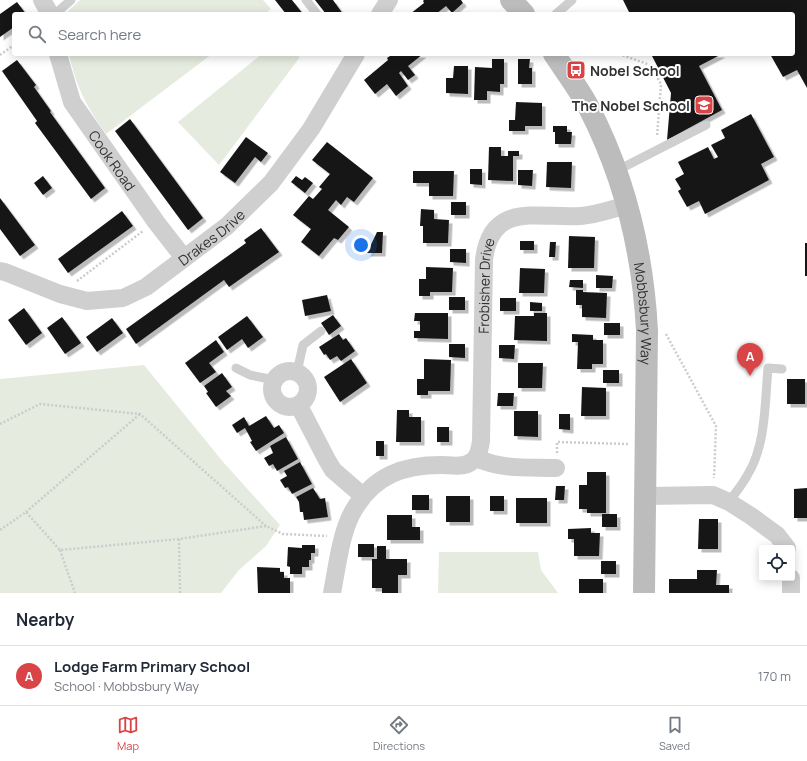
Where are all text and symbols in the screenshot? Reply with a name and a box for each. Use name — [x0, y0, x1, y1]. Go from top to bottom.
search box — [12, 12, 795, 56]
icon: search — [26, 23, 48, 45]
text: Search here — [58, 24, 141, 45]
bus stop icon: Nobel School — [565, 59, 587, 81]
place label: Nobel School — [590, 61, 680, 80]
school or university icon: The Nobel School — [693, 94, 715, 116]
place label: The Nobel School — [572, 96, 690, 115]
street label: Cook Road — [85, 126, 140, 194]
street label: Drakes Drive — [174, 205, 248, 269]
your location — [351, 235, 371, 255]
street label: Frobisher Drive — [473, 235, 498, 334]
street label: Mobbsbury Way — [630, 261, 657, 366]
pin: A — [737, 343, 763, 376]
map controls — [759, 545, 795, 581]
button: locate — [759, 545, 795, 581]
text: Nearby — [16, 608, 74, 631]
text: Lodge Farm Primary School — [54, 656, 250, 677]
text: A — [25, 667, 33, 685]
text: 170 m — [758, 667, 791, 685]
text: School · Mobbsbury Way — [54, 677, 199, 695]
tab: Map — [117, 714, 139, 753]
tab: Directions — [373, 714, 425, 753]
tab: Saved — [659, 714, 690, 753]

